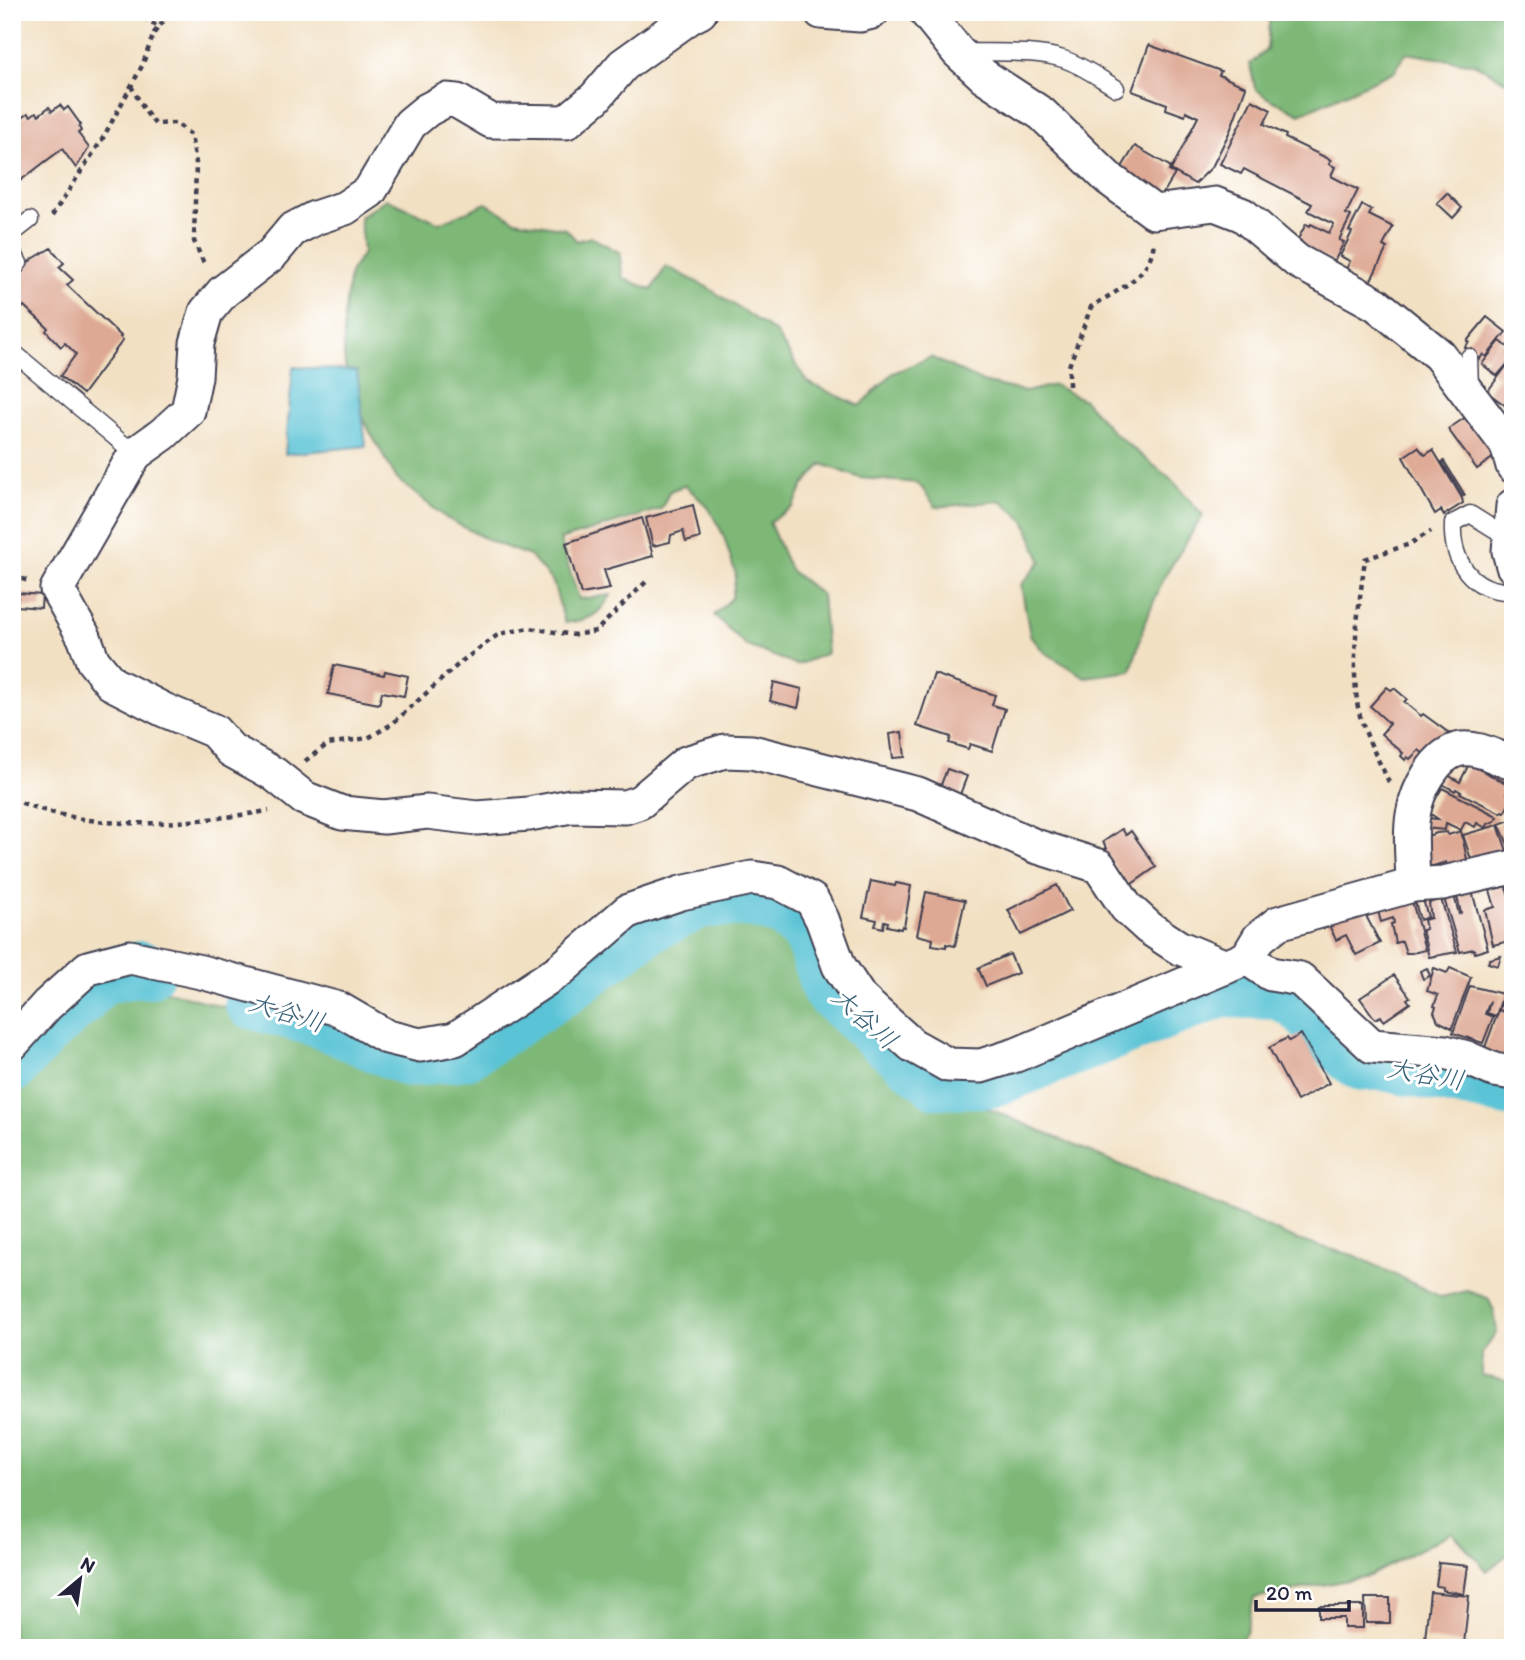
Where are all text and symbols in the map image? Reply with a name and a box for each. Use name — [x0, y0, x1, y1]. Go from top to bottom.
water label: 大谷川 — [825, 980, 905, 1056]
water label: 大谷川 — [245, 985, 329, 1039]
water label: 大谷川 — [1385, 1051, 1467, 1097]
north arrow — [46, 1544, 116, 1614]
text: N — [77, 1551, 99, 1578]
scale bar — [1256, 1569, 1348, 1613]
text: 20 m — [1266, 1580, 1313, 1605]

